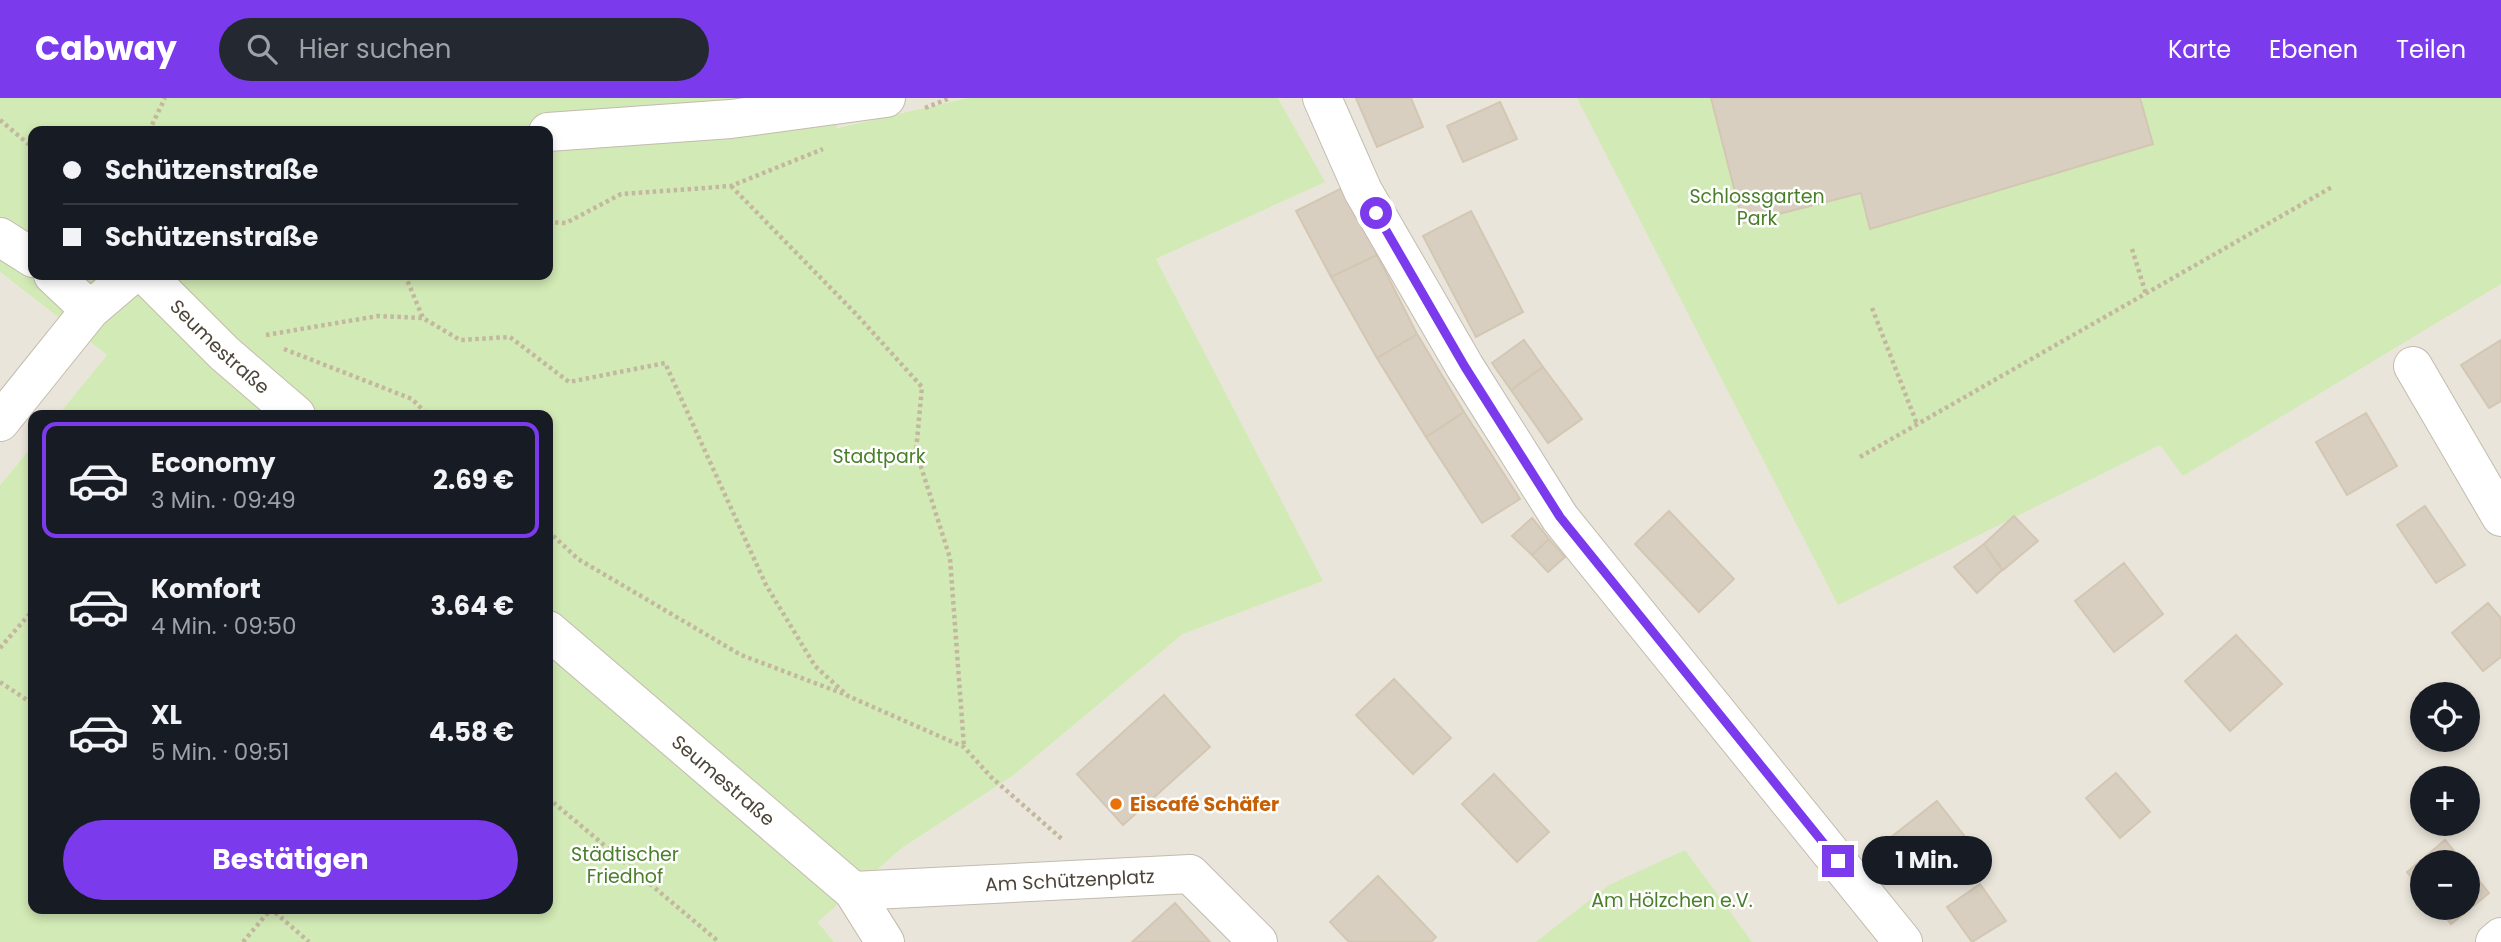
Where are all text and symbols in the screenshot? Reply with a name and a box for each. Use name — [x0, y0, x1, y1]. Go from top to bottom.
search box — [219, 18, 709, 81]
text: Cabway — [35, 25, 177, 72]
icon: search — [243, 30, 281, 68]
text: Hier suchen — [299, 31, 451, 67]
text: Karte — [2168, 33, 2231, 66]
text: Ebenen — [2269, 33, 2358, 66]
text: Teilen — [2396, 33, 2466, 66]
text: Schützenstraße — [105, 152, 318, 188]
park label: Schlossgarten Park — [1689, 183, 1825, 232]
route start — [1360, 197, 1392, 229]
text: Schützenstraße — [105, 219, 318, 255]
street label: Seumestraße — [164, 293, 276, 400]
park label: Stadtpark — [832, 443, 926, 470]
text: Economy — [151, 445, 275, 481]
icon: car — [67, 449, 130, 512]
text: 2.69 € — [433, 462, 514, 498]
text: 3 Min. · 09:49 — [151, 484, 296, 516]
text: Komfort — [151, 571, 261, 607]
icon: car — [67, 575, 130, 638]
text: 3.64 € — [431, 588, 514, 624]
text: 4 Min. · 09:50 — [151, 610, 297, 642]
map controls — [2410, 682, 2480, 920]
button: locate — [2410, 682, 2480, 752]
text: XL — [151, 697, 182, 733]
icon: car — [67, 701, 130, 764]
text: 4.58 € — [429, 714, 514, 750]
street label: Seumestraße — [666, 728, 781, 832]
text: 5 Min. · 09:51 — [151, 736, 289, 768]
button: + — [2410, 766, 2480, 836]
place label: Eiscafé Schäfer — [1130, 791, 1279, 818]
marker: Eiscafé Schäfer — [1108, 796, 1124, 812]
button: Bestätigen — [63, 820, 518, 900]
callout: 1 Min. — [1862, 836, 1992, 886]
park label: Städtischer Friedhof — [571, 841, 679, 890]
text: 1 Min. — [1895, 844, 1959, 876]
route end — [1822, 845, 1854, 877]
button: − — [2410, 850, 2480, 920]
street label: Am Schützenplatz — [984, 862, 1155, 898]
park label: Am Hölzchen e.V. — [1591, 887, 1753, 914]

